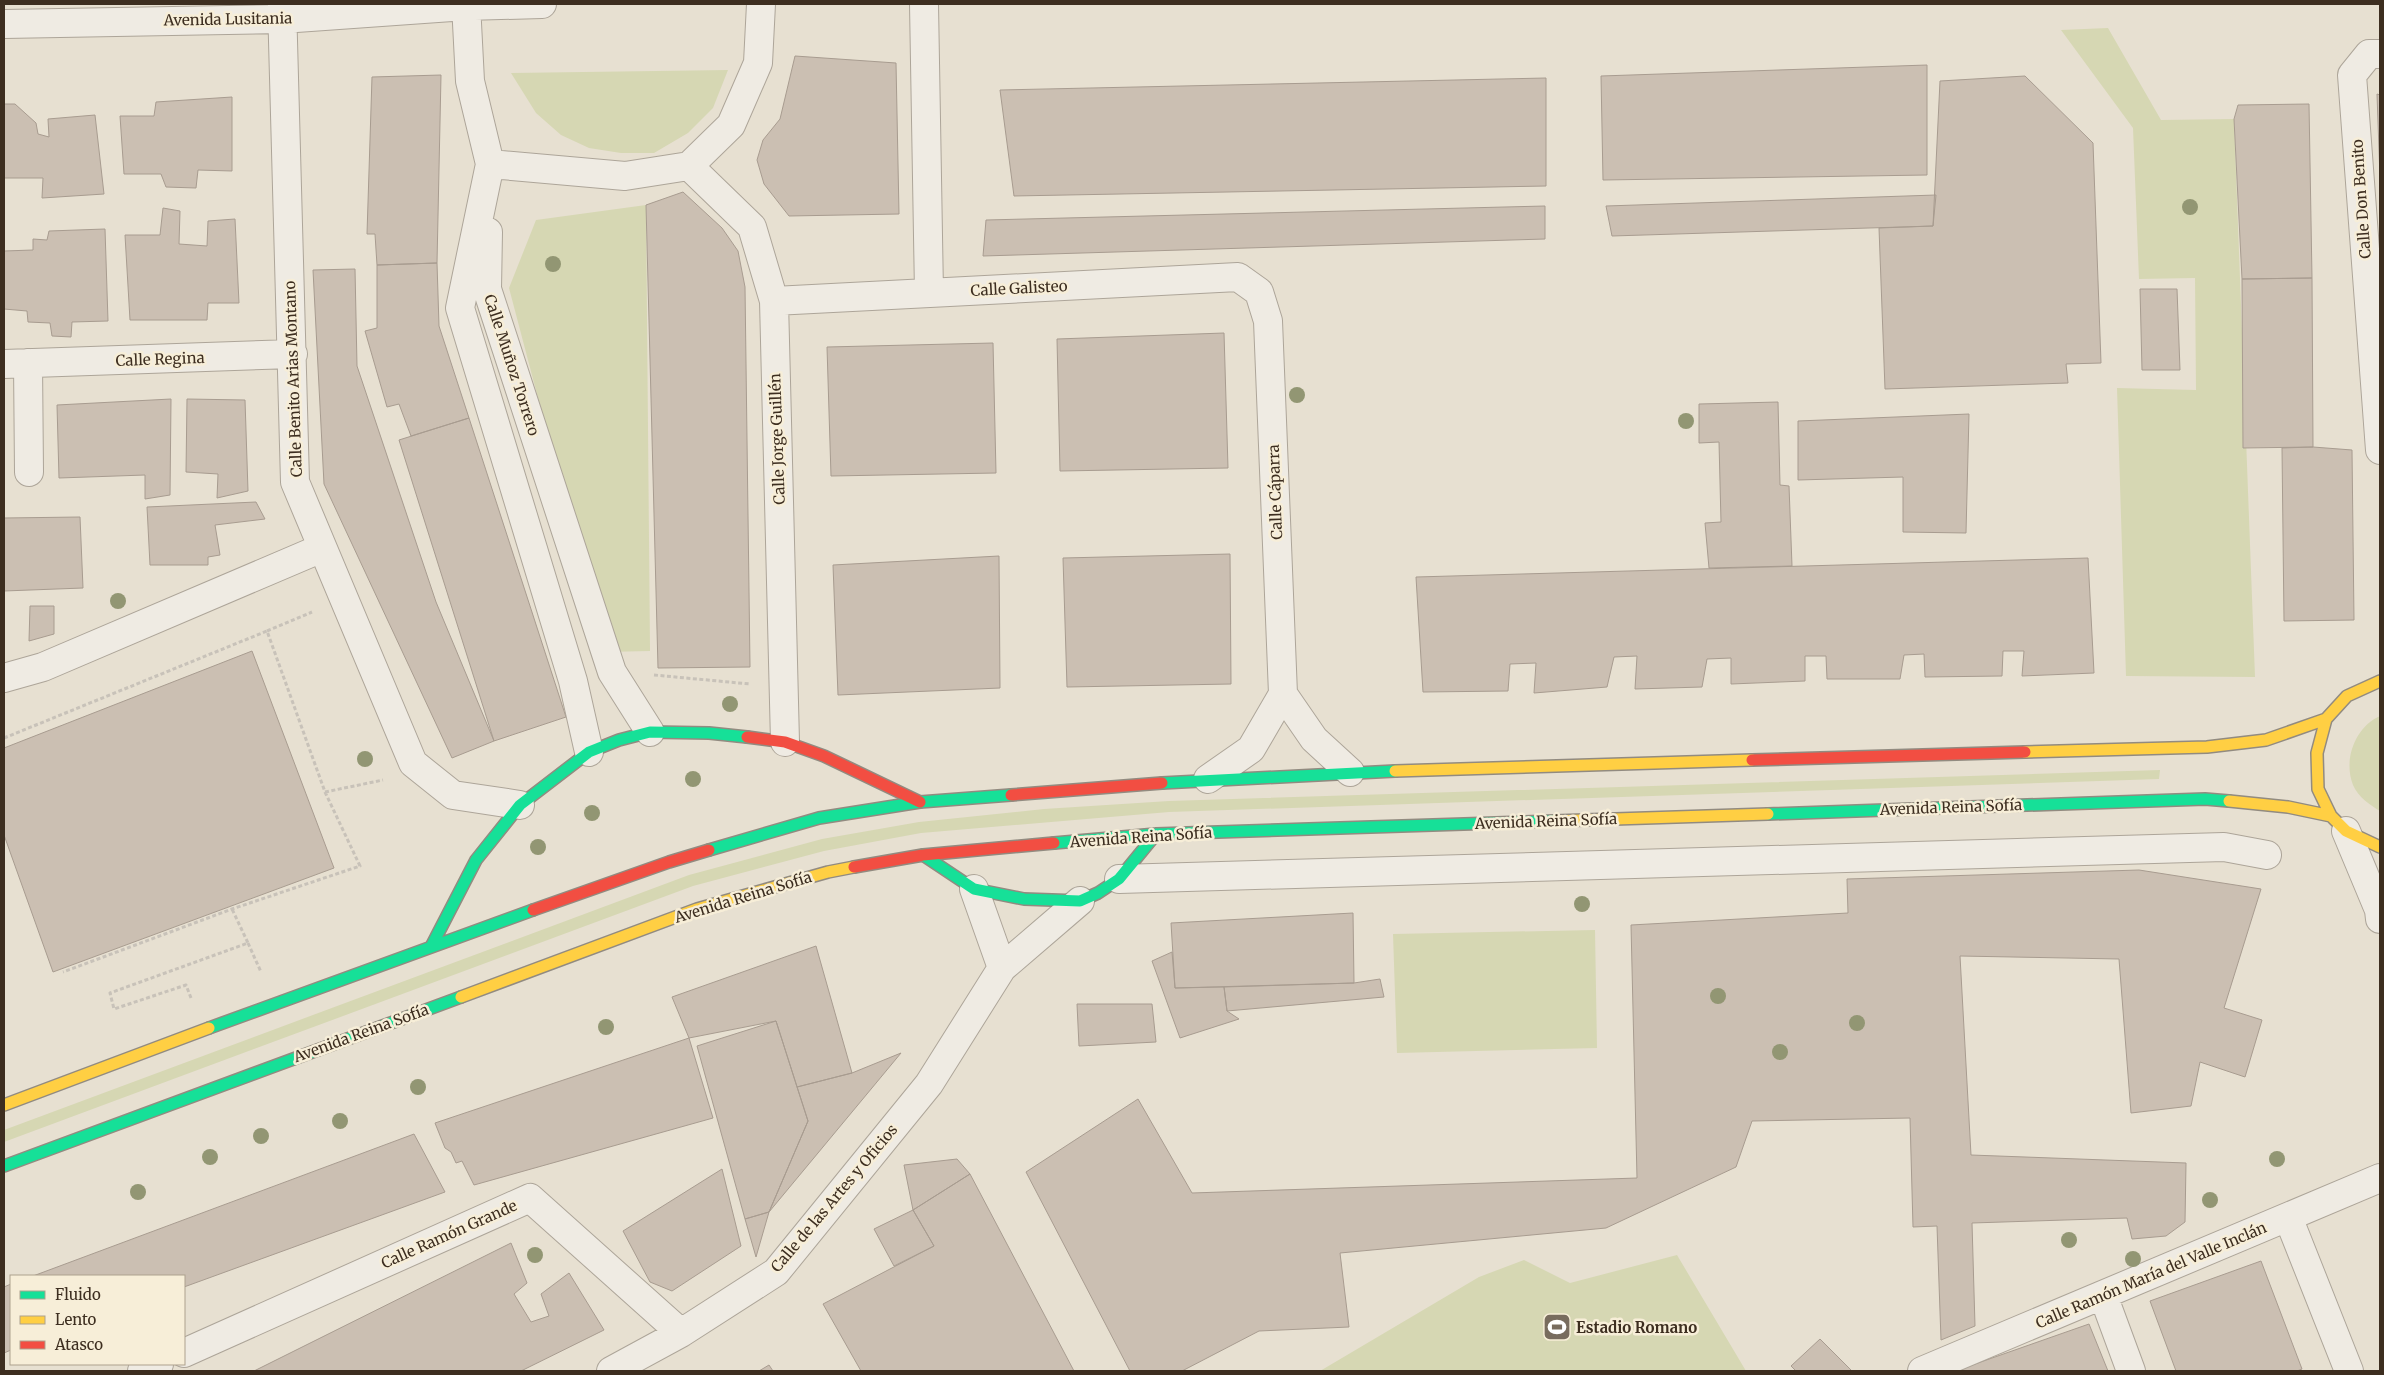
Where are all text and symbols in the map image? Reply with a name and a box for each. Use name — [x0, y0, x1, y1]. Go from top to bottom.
street label: Avenida Lusitania — [163, 8, 292, 30]
street label: Calle Don Benito — [2347, 138, 2375, 259]
street label: Calle Galisteo — [970, 276, 1068, 300]
street label: Calle Benito Arias Montano — [280, 280, 306, 478]
street label: Calle Muñoz Torrero — [480, 292, 544, 438]
street label: Calle Regina — [115, 348, 205, 370]
street label: Calle Jorge Guillén — [765, 373, 789, 505]
street label: Calle Cáparra — [1264, 444, 1286, 540]
street label: Avenida Reina Sofía — [1879, 795, 2022, 819]
street label: Avenida Reina Sofía — [1474, 809, 1617, 833]
street label: Avenida Reina Sofía — [1068, 823, 1213, 852]
street label: Avenida Reina Sofía — [671, 867, 814, 927]
street label: Avenida Reina Sofía — [290, 1000, 431, 1067]
street label: Calle de las Artes y Oficios — [767, 1120, 901, 1276]
street label: Calle Ramón Grande — [378, 1195, 520, 1272]
street label: Calle Ramón María del Valle Inclán — [2033, 1218, 2269, 1332]
legend — [10, 1275, 185, 1365]
text: Fluido — [55, 1285, 101, 1304]
text: Lento — [55, 1310, 97, 1329]
sports icon: Estadio Romano — [1542, 1312, 1572, 1342]
place label: Estadio Romano — [1576, 1318, 1697, 1337]
text: Atasco — [54, 1335, 103, 1354]

